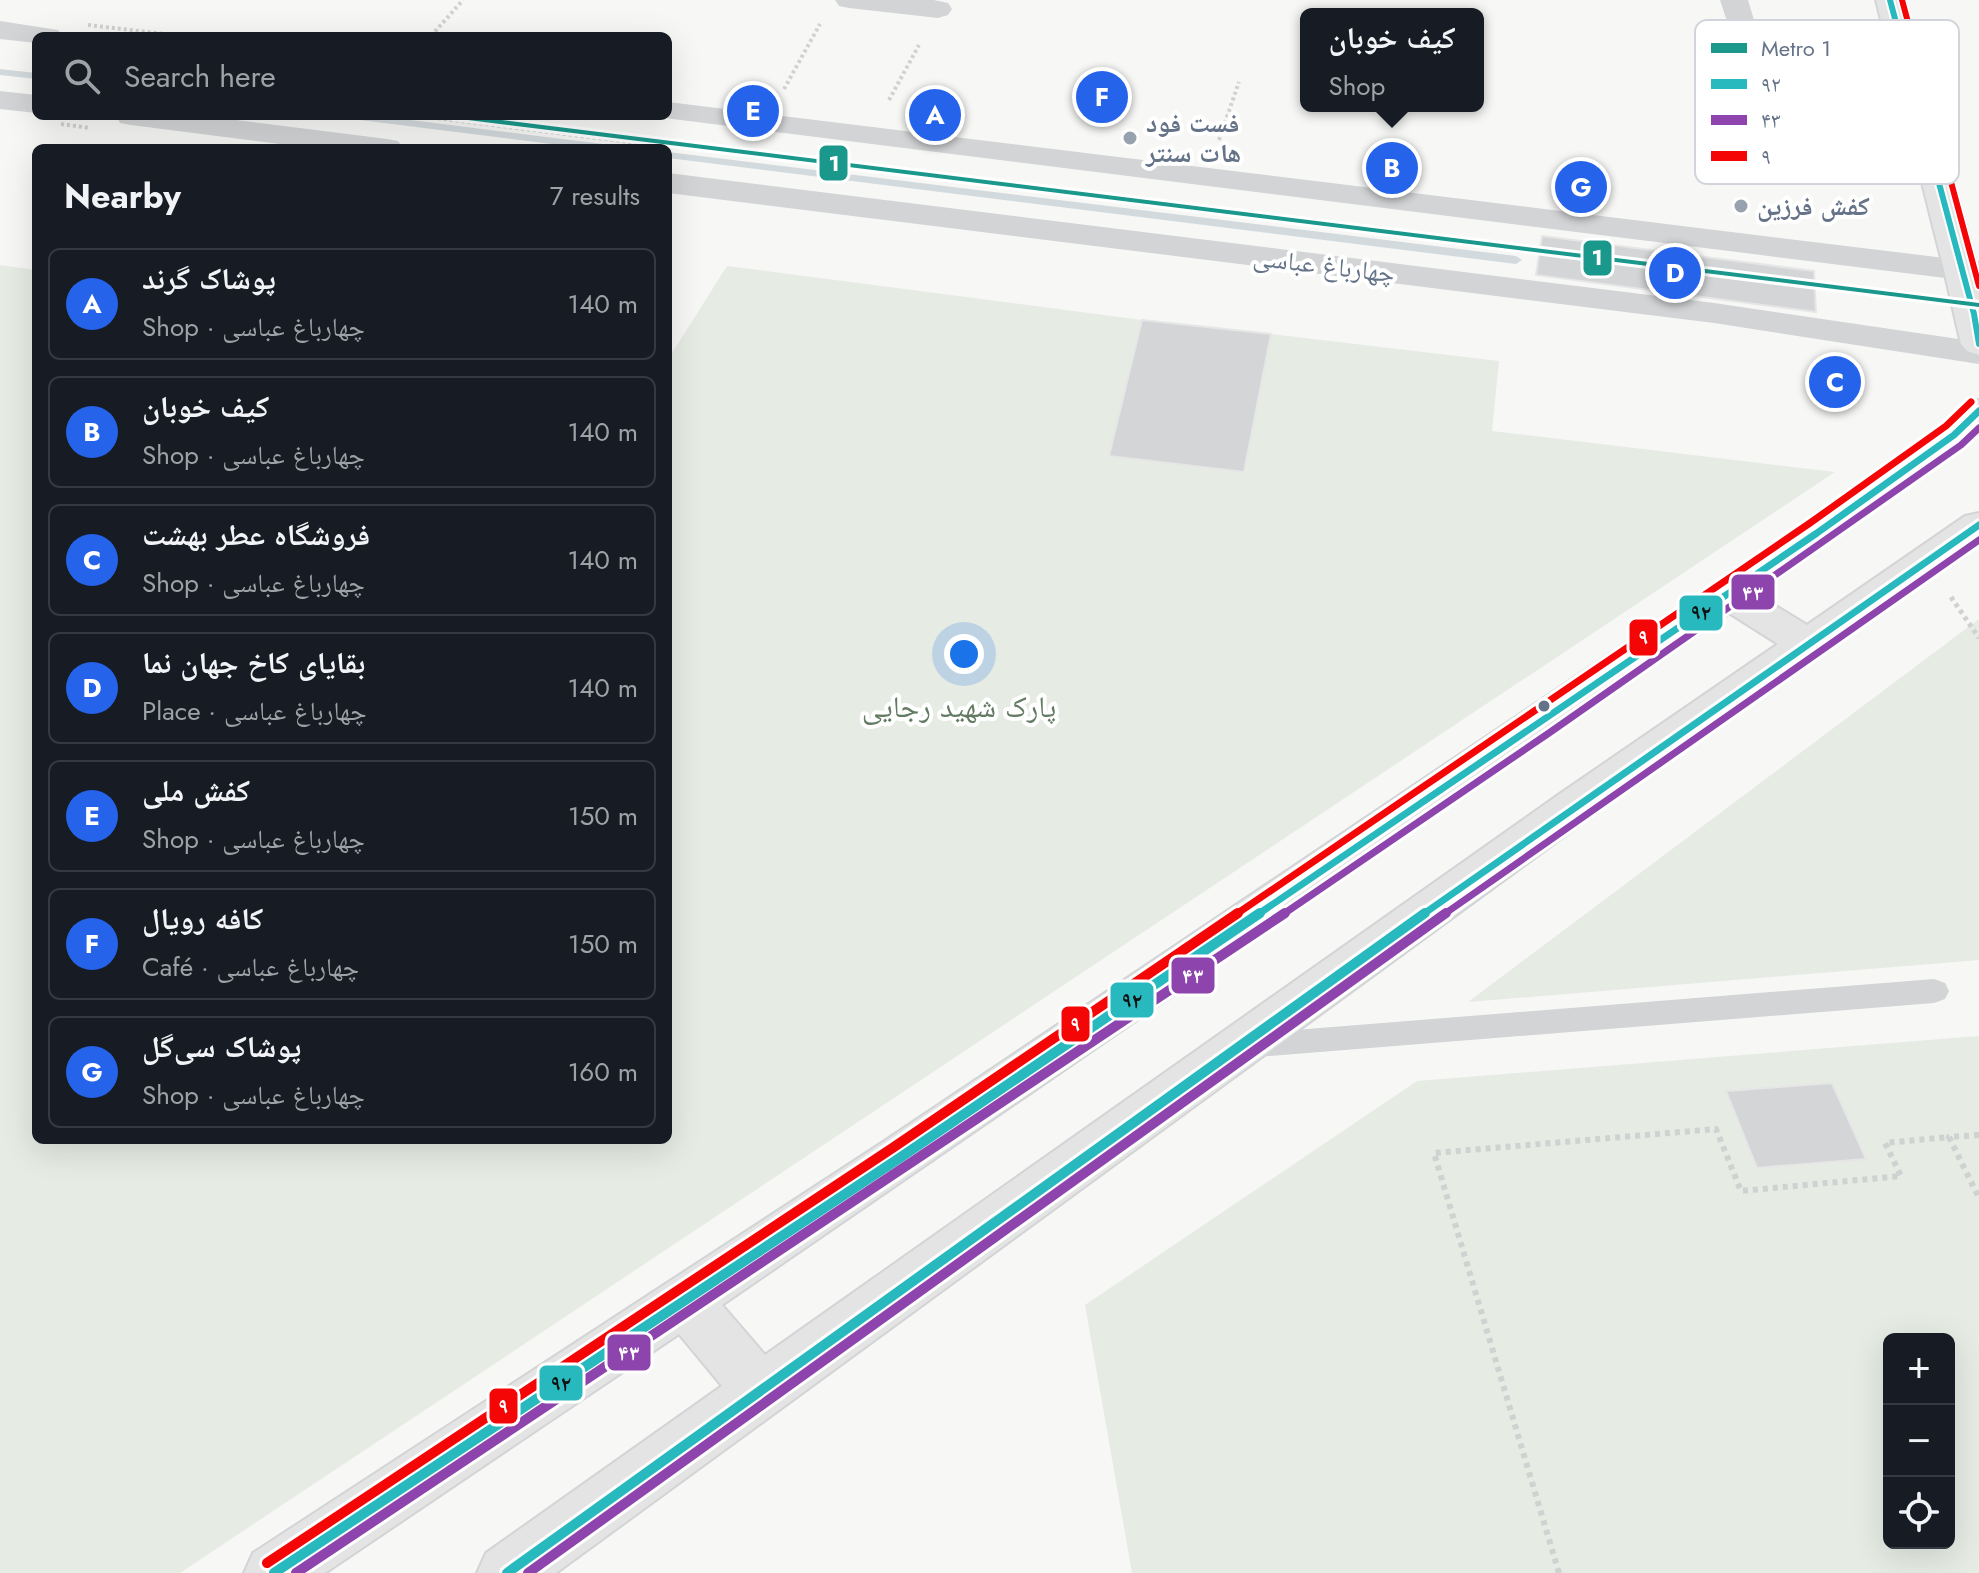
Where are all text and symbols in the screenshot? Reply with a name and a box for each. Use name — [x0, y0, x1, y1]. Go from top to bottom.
popup — [1300, 8, 1484, 112]
text: کیف خوبان — [1328, 16, 1456, 59]
legend — [1695, 20, 1959, 184]
search box — [32, 32, 672, 120]
text: Metro 1 — [1761, 32, 1831, 64]
icon: search — [60, 54, 104, 98]
text: Search here — [124, 55, 276, 98]
pin: F — [1076, 67, 1128, 127]
text: Shop — [1328, 67, 1385, 105]
text: ۹۲ — [1761, 68, 1781, 100]
pin: E — [727, 81, 779, 141]
pin: A — [909, 85, 961, 145]
place label: فست فود هات سنتر — [1145, 104, 1241, 172]
text: ۴۳ — [1761, 104, 1781, 136]
marker: فست فود هات سنتر — [1121, 129, 1139, 147]
pin: B — [1366, 138, 1418, 198]
text: ۹ — [1761, 140, 1771, 172]
line badge: 1 — [818, 144, 849, 182]
text: 1 — [828, 147, 840, 179]
pin: G — [1555, 157, 1607, 217]
text: Nearby — [64, 172, 181, 221]
text: 7 results — [550, 177, 640, 215]
place label: کفش فرزین — [1757, 187, 1870, 225]
marker: کفش فرزین — [1732, 197, 1750, 215]
street label: چهارباغ عباسی — [1251, 237, 1397, 293]
line badge: 1 — [1582, 239, 1613, 277]
text: 1 — [1591, 241, 1603, 273]
pin: D — [1649, 243, 1701, 303]
text: پوشاک گرند — [142, 257, 276, 300]
text: A — [82, 285, 102, 323]
text: 140 m — [567, 285, 638, 323]
text: Shop · چهارباغ عباسی — [142, 308, 365, 346]
pin: C — [1809, 352, 1861, 412]
text: کیف خوبان — [142, 385, 269, 428]
text: B — [83, 413, 101, 451]
text: 140 m — [567, 413, 638, 451]
text: Shop · چهارباغ عباسی — [142, 436, 365, 474]
text: فروشگاه عطر بهشت — [142, 513, 370, 556]
text: C — [83, 541, 101, 579]
text: 140 m — [567, 541, 638, 579]
text: Shop · چهارباغ عباسی — [142, 564, 365, 602]
line badge: ۴۳ — [1730, 573, 1776, 611]
text: ۴۳ — [1742, 576, 1764, 608]
line badge: ۹۲ — [1678, 594, 1724, 632]
text: ۹۲ — [1690, 596, 1712, 628]
line badge: ۹ — [1628, 618, 1659, 657]
text: ۹ — [1638, 621, 1648, 653]
your location — [944, 634, 984, 674]
text: بقایای کاخ جهان نما — [142, 641, 365, 684]
text: D — [82, 669, 102, 707]
text: 140 m — [567, 669, 638, 707]
park label: پارک شهید رجایی — [862, 685, 1056, 728]
text: Place · چهارباغ عباسی — [142, 692, 367, 730]
unlabelled marker — [1536, 698, 1552, 714]
text: کفش ملی — [142, 769, 250, 812]
text: E — [84, 797, 100, 835]
text: 150 m — [568, 797, 638, 835]
text: Shop · چهارباغ عباسی — [142, 820, 365, 858]
text: کافه رویال — [142, 897, 263, 940]
text: F — [85, 925, 99, 963]
text: 150 m — [568, 925, 638, 963]
text: Café · چهارباغ عباسی — [142, 948, 359, 986]
line badge: ۴۳ — [1170, 956, 1216, 995]
text: ۴۳ — [1182, 959, 1204, 991]
line badge: ۹۲ — [1109, 981, 1155, 1019]
text: ۹۲ — [1121, 984, 1143, 1016]
line badge: ۹ — [1060, 1005, 1091, 1043]
text: ۹ — [1070, 1008, 1080, 1040]
text: پوشاک سی‌گل — [142, 1025, 301, 1068]
text: G — [81, 1053, 103, 1091]
text: 160 m — [568, 1053, 638, 1091]
text: Shop · چهارباغ عباسی — [142, 1076, 365, 1114]
line badge: ۴۳ — [606, 1333, 652, 1372]
map controls — [1883, 1333, 1955, 1549]
button: + — [1883, 1333, 1955, 1405]
text: ۴۳ — [618, 1336, 640, 1368]
line badge: ۹۲ — [538, 1364, 584, 1402]
text: ۹۲ — [550, 1367, 572, 1399]
line badge: ۹ — [488, 1387, 519, 1425]
text: ۹ — [498, 1390, 508, 1422]
button: − — [1883, 1405, 1955, 1477]
button: locate — [1883, 1477, 1955, 1549]

